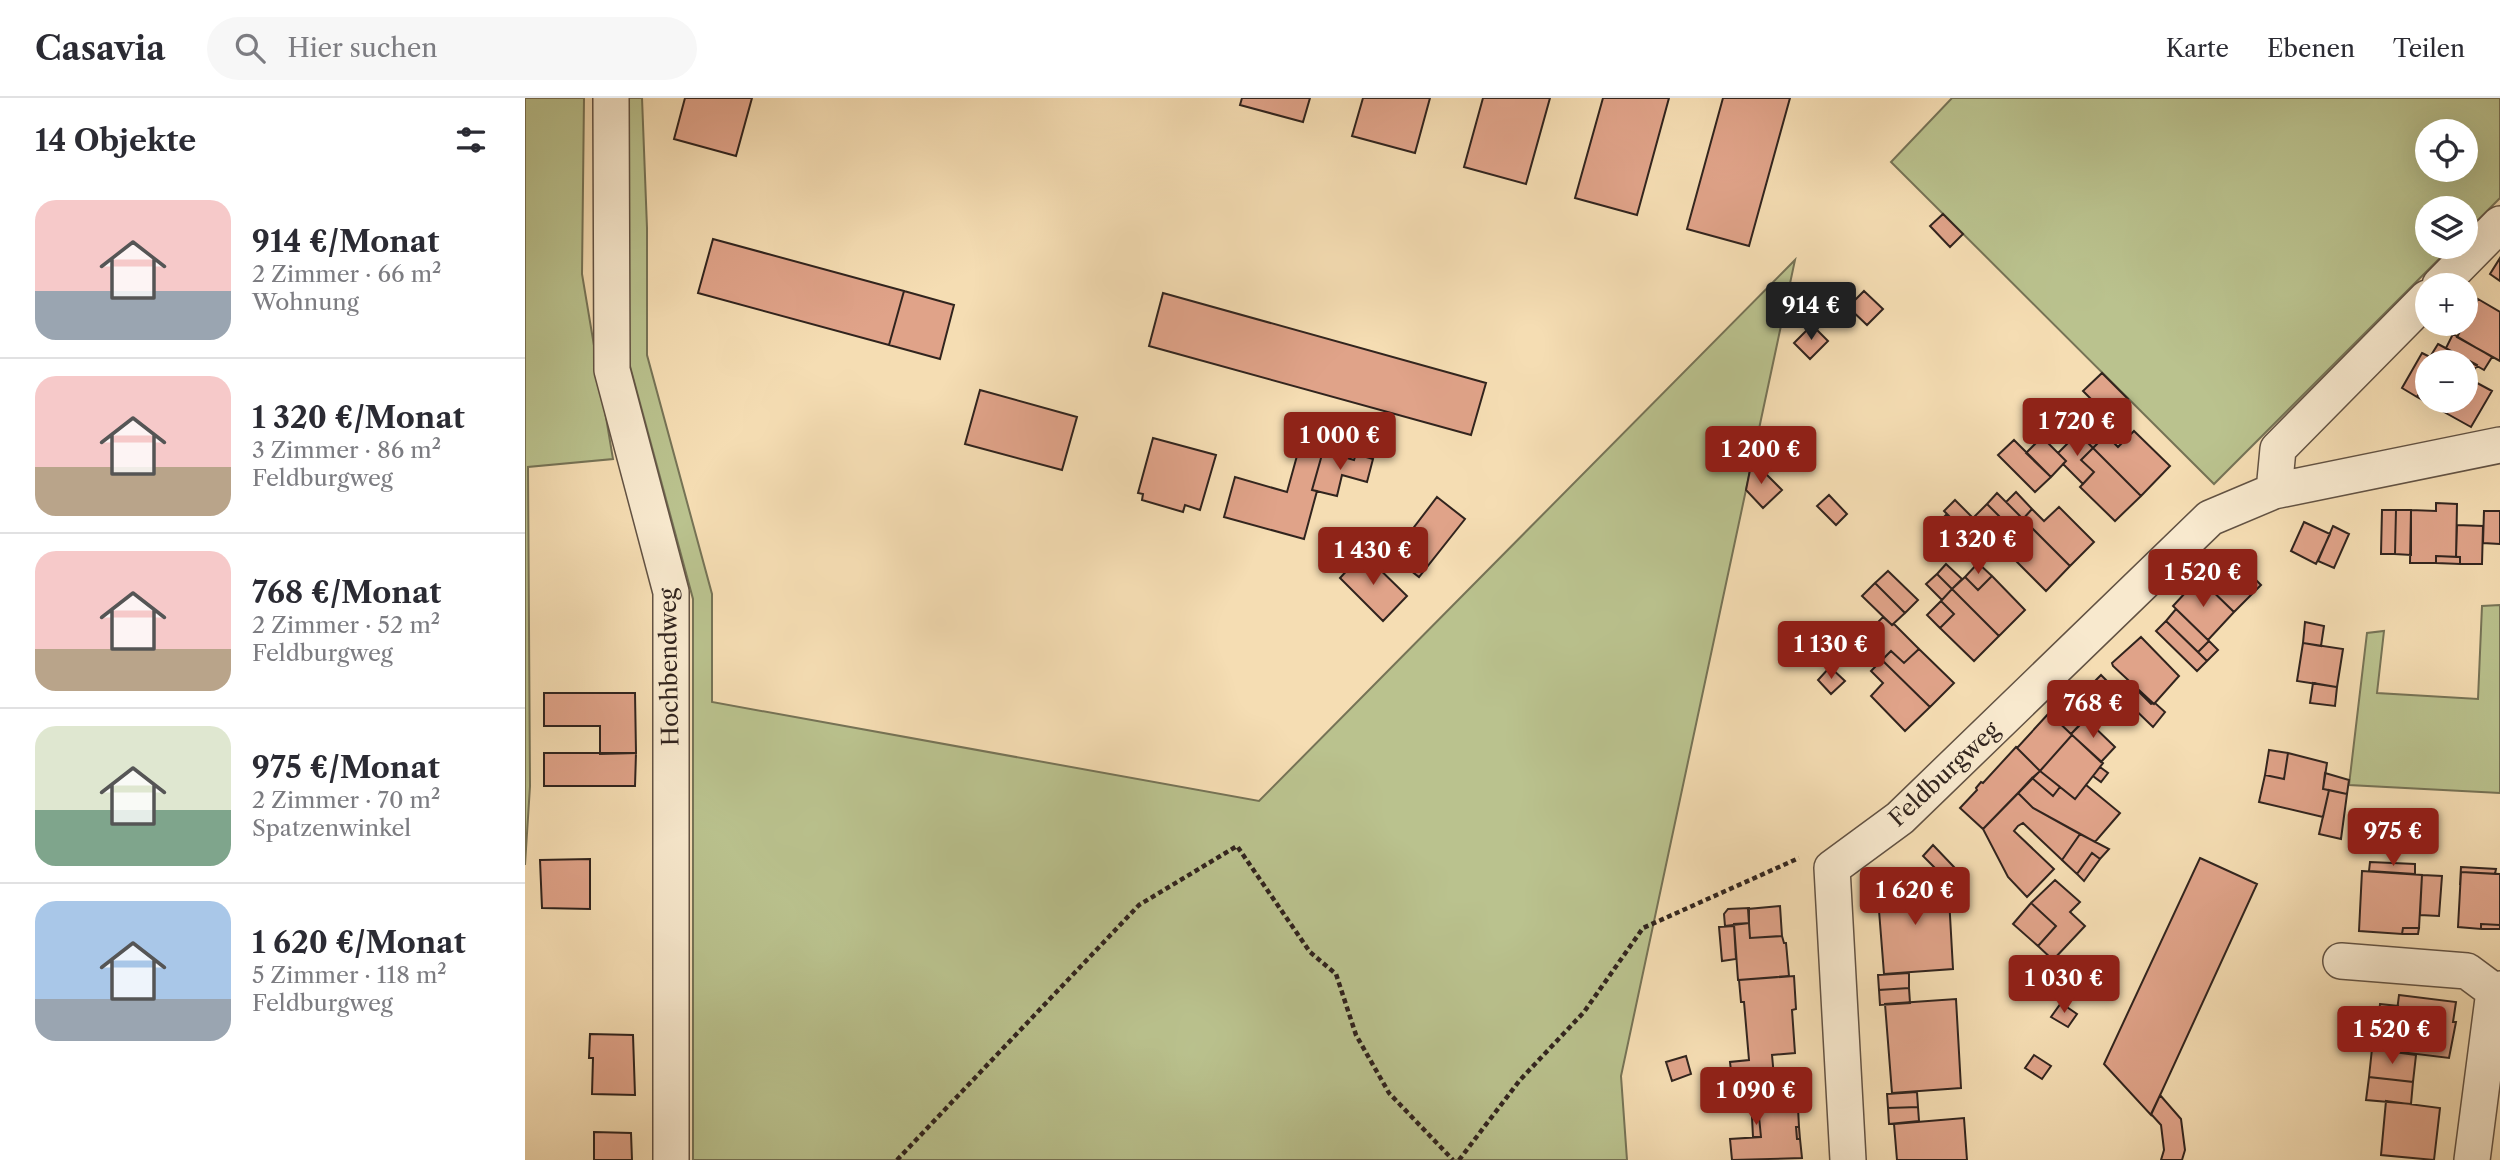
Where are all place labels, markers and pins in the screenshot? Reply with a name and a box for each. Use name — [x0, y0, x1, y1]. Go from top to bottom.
pin: 914 € — [1762, 282, 1860, 342]
pin: 1 720 € — [2012, 398, 2142, 458]
pin: 1 000 € — [1275, 412, 1405, 472]
pin: 1 200 € — [1696, 426, 1826, 486]
pin: 1 320 € — [1913, 517, 2043, 576]
pin: 1 430 € — [1308, 528, 1438, 587]
pin: 1 520 € — [2138, 550, 2268, 609]
pin: 1 130 € — [1766, 622, 1896, 681]
pin: 768 € — [2044, 680, 2142, 740]
pin: 975 € — [2344, 808, 2442, 868]
pin: 1 620 € — [1850, 868, 1980, 927]
pin: 1 030 € — [1999, 956, 2129, 1015]
pin: 1 520 € — [2327, 1006, 2457, 1066]
pin: 1 090 € — [1691, 1068, 1821, 1127]

